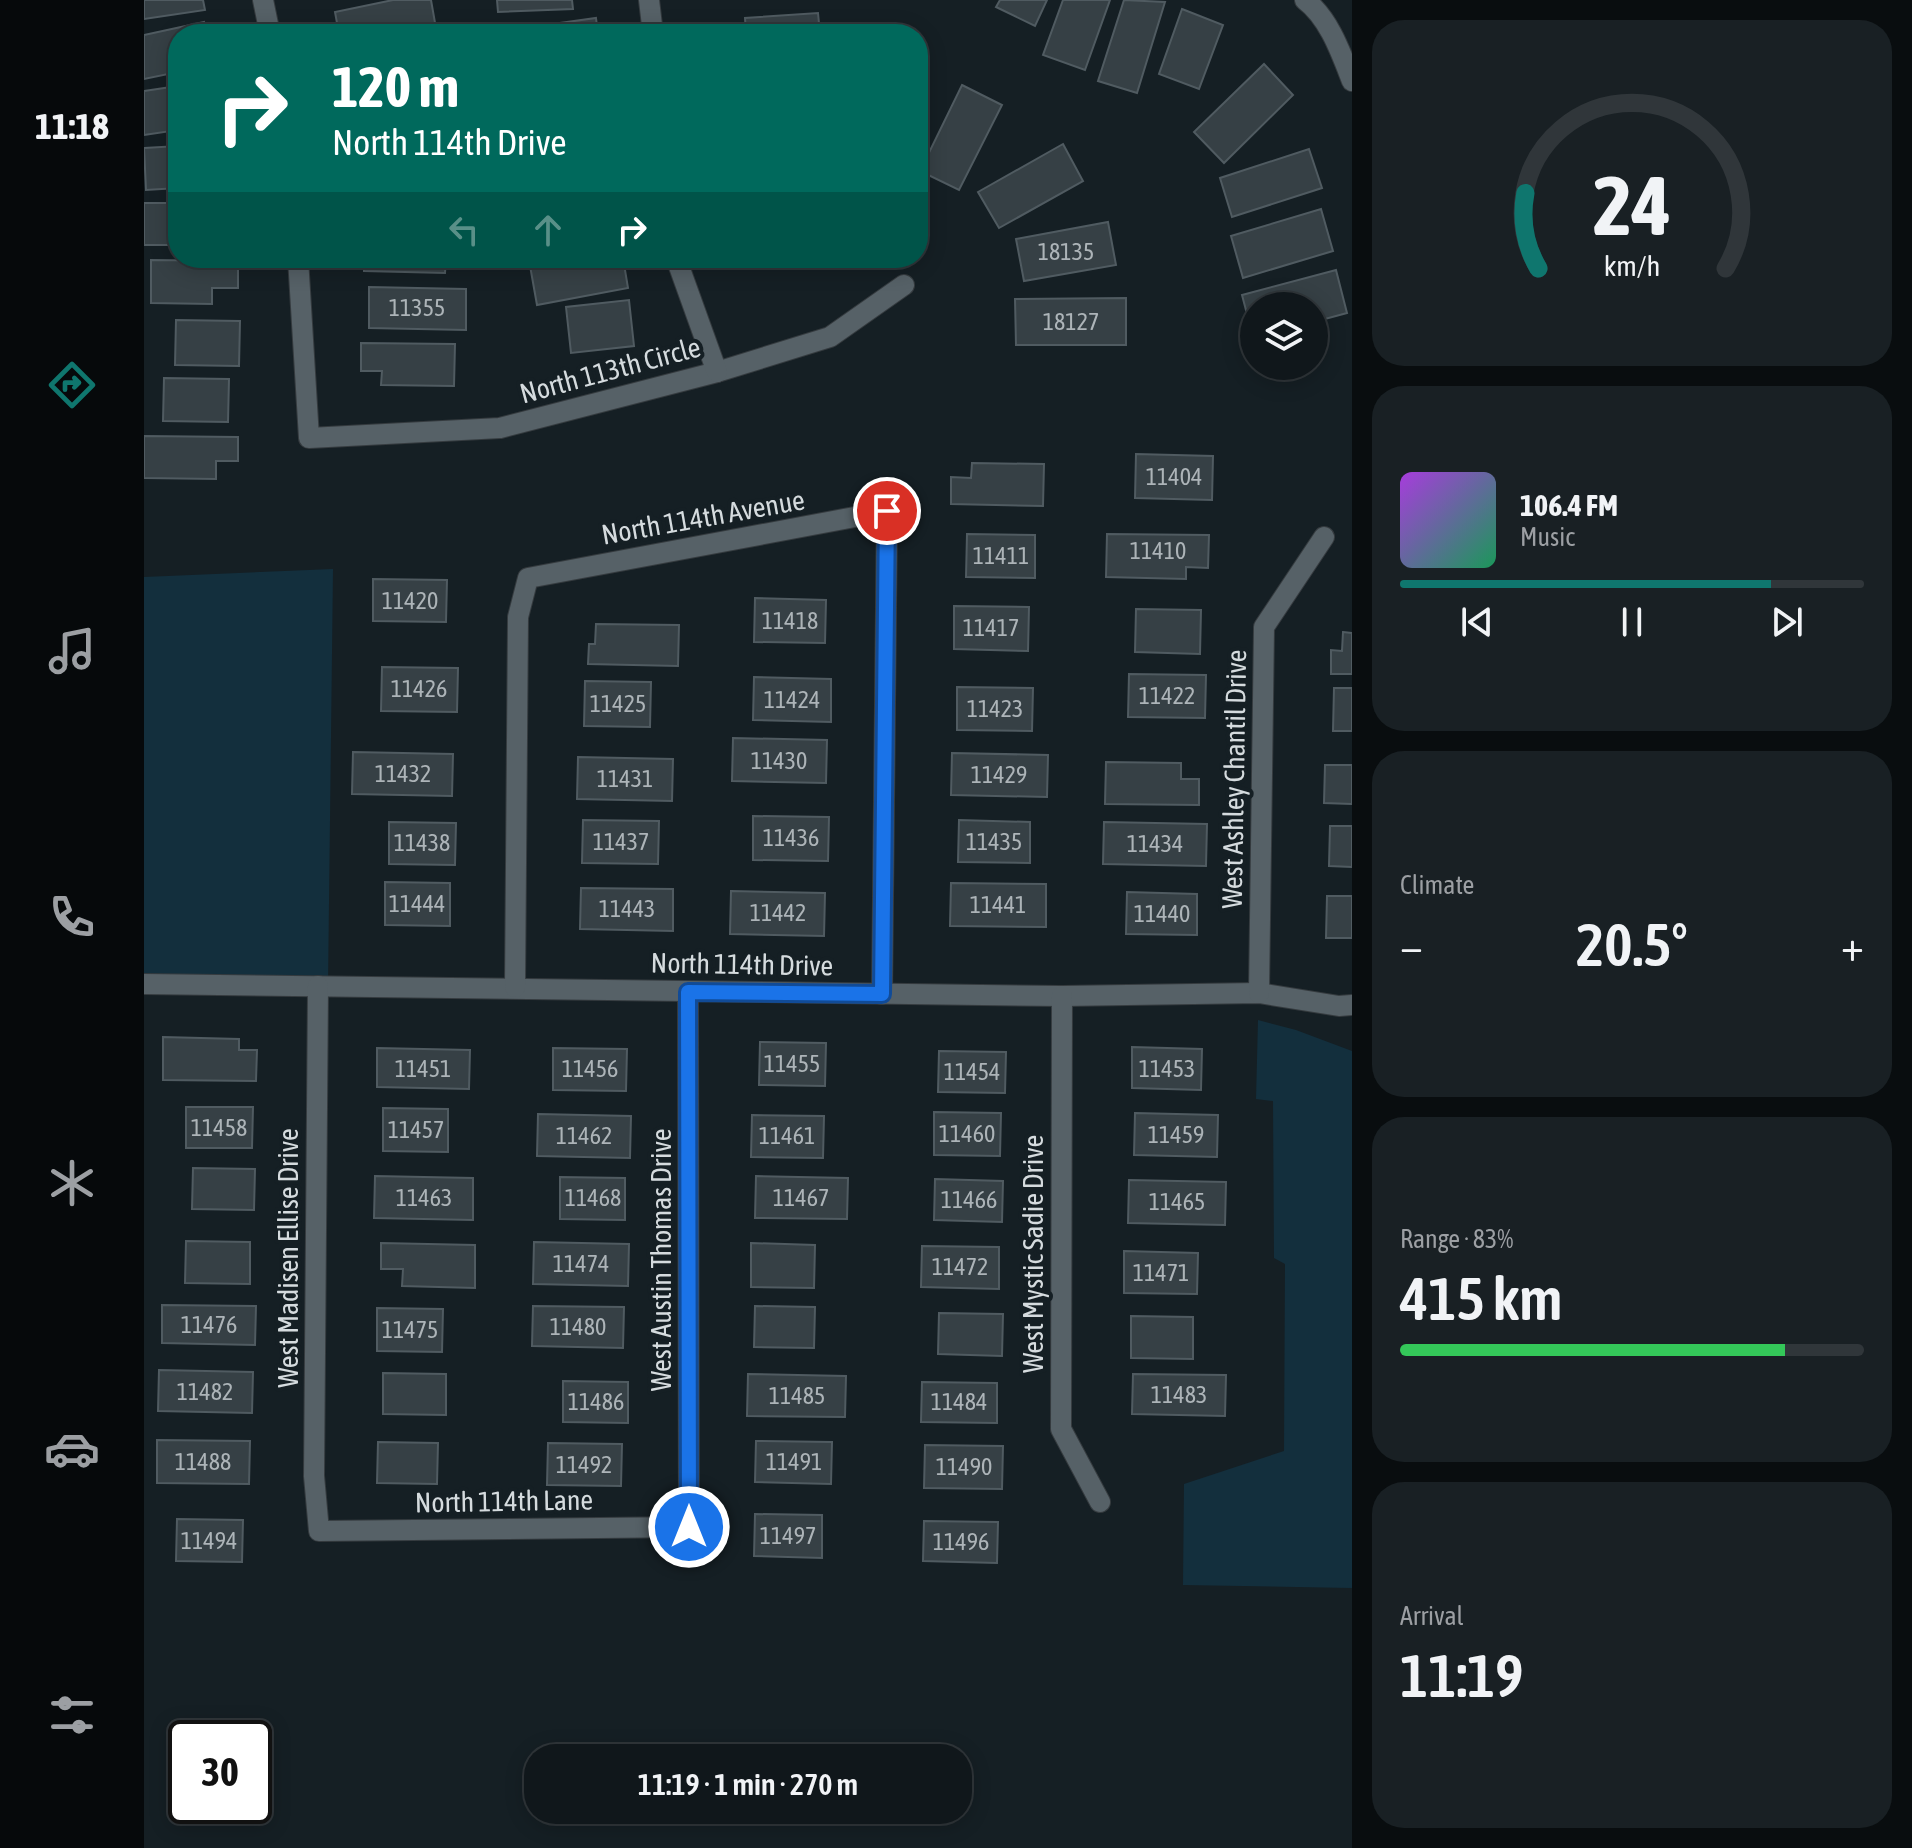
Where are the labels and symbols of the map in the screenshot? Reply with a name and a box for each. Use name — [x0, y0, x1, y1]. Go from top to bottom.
house number: 18135 — [1038, 238, 1094, 265]
house number: 11355 — [389, 294, 445, 321]
house number: 18127 — [1043, 308, 1099, 335]
street label: North 113th Circle — [516, 331, 704, 409]
house number: 11404 — [1146, 463, 1202, 490]
pin — [853, 477, 921, 545]
street label: North 114th Avenue — [599, 483, 807, 551]
house number: 11410 — [1130, 537, 1186, 564]
house number: 11411 — [973, 542, 1029, 569]
house number: 11420 — [382, 587, 438, 614]
house number: 11418 — [762, 607, 818, 634]
house number: 11417 — [963, 614, 1019, 641]
street label: West Ashley Chantil Drive — [1216, 649, 1252, 909]
house number: 11426 — [391, 675, 447, 702]
house number: 11422 — [1139, 682, 1195, 709]
house number: 11424 — [764, 686, 820, 713]
house number: 11425 — [590, 690, 646, 717]
house number: 11423 — [967, 695, 1023, 722]
house number: 11430 — [751, 747, 807, 774]
house number: 11432 — [375, 760, 431, 787]
house number: 11429 — [971, 761, 1027, 788]
house number: 11431 — [597, 765, 653, 792]
house number: 11436 — [763, 824, 819, 851]
house number: 11437 — [593, 828, 649, 855]
house number: 11435 — [966, 828, 1022, 855]
house number: 11438 — [394, 829, 450, 856]
house number: 11434 — [1127, 830, 1183, 857]
house number: 11444 — [389, 890, 445, 917]
house number: 11441 — [970, 891, 1026, 918]
house number: 11443 — [599, 895, 655, 922]
house number: 11442 — [750, 899, 806, 926]
house number: 11440 — [1134, 900, 1190, 927]
street label: North 114th Drive — [651, 946, 833, 982]
house number: 11455 — [764, 1050, 820, 1077]
house number: 11451 — [395, 1055, 451, 1082]
house number: 11456 — [562, 1055, 618, 1082]
house number: 11453 — [1139, 1055, 1195, 1082]
house number: 11454 — [944, 1058, 1000, 1085]
house number: 11458 — [191, 1114, 247, 1141]
house number: 11457 — [388, 1116, 444, 1143]
house number: 11460 — [939, 1120, 995, 1147]
house number: 11459 — [1148, 1121, 1204, 1148]
house number: 11462 — [556, 1122, 612, 1149]
house number: 11461 — [759, 1122, 815, 1149]
street label: West Madisen Ellise Drive — [272, 1128, 304, 1388]
street label: West Austin Thomas Drive — [645, 1129, 677, 1391]
street label: West Mystic Sadie Drive — [1017, 1135, 1049, 1373]
house number: 11463 — [396, 1184, 452, 1211]
house number: 11468 — [565, 1184, 621, 1211]
house number: 11467 — [773, 1184, 829, 1211]
house number: 11466 — [941, 1186, 997, 1213]
house number: 11465 — [1149, 1188, 1205, 1215]
house number: 11474 — [553, 1250, 609, 1277]
house number: 11472 — [932, 1253, 988, 1280]
house number: 11471 — [1133, 1259, 1189, 1286]
house number: 11476 — [181, 1311, 237, 1338]
house number: 11480 — [550, 1313, 606, 1340]
house number: 11475 — [382, 1316, 438, 1343]
house number: 11482 — [177, 1378, 233, 1405]
house number: 11483 — [1151, 1381, 1207, 1408]
house number: 11485 — [769, 1382, 825, 1409]
house number: 11486 — [568, 1388, 624, 1415]
house number: 11484 — [931, 1388, 987, 1415]
house number: 11488 — [175, 1448, 231, 1475]
house number: 11491 — [766, 1448, 822, 1475]
house number: 11492 — [556, 1451, 612, 1478]
house number: 11490 — [936, 1453, 992, 1480]
street label: North 114th Lane — [415, 1483, 593, 1519]
position arrow — [647, 1485, 731, 1569]
house number: 11497 — [760, 1522, 816, 1549]
house number: 11494 — [181, 1527, 237, 1554]
house number: 11496 — [933, 1528, 989, 1555]
speed limit sign: 30 — [168, 1720, 272, 1824]

